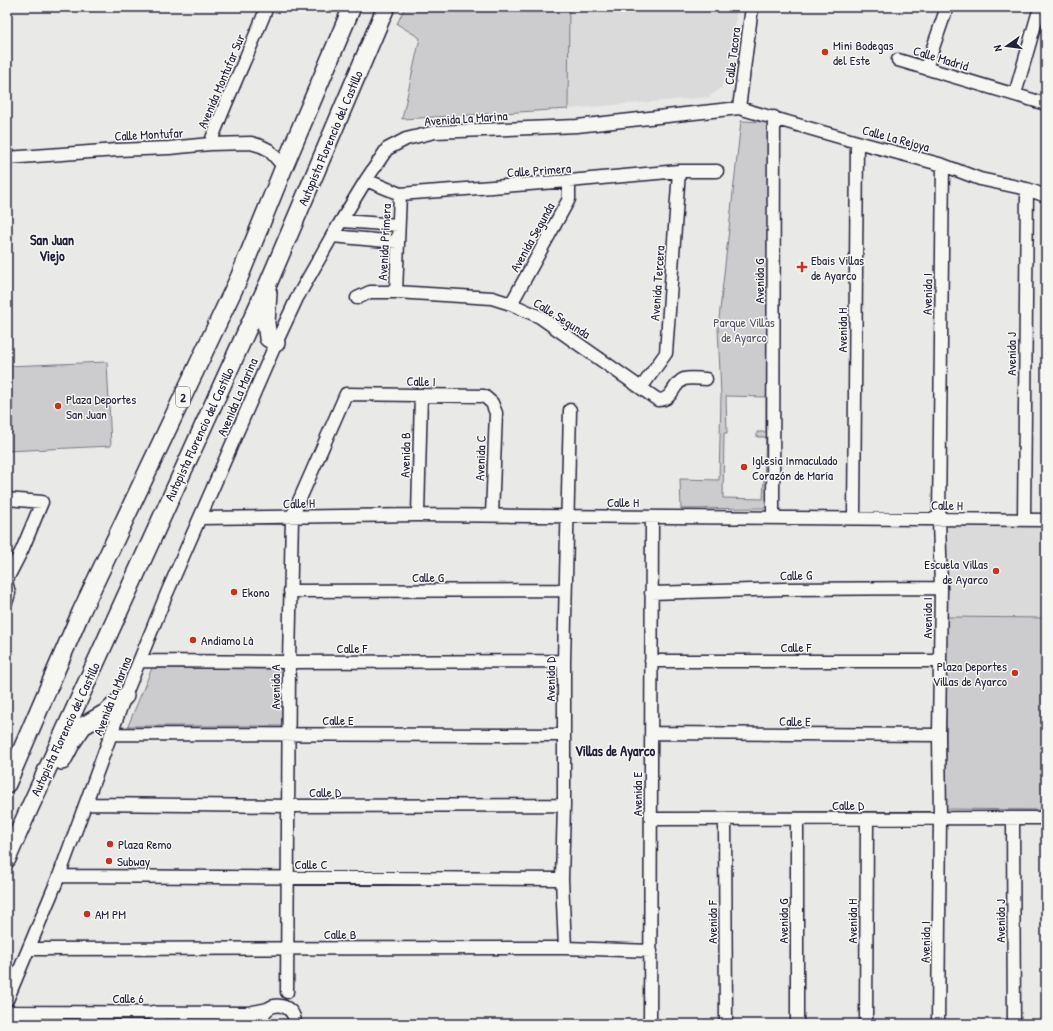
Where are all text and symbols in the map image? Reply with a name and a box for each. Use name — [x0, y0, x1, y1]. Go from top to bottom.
street label: Calle Tacora — [720, 26, 744, 86]
north arrow — [987, 26, 1027, 66]
street label: Avenida Montufar Sur — [193, 31, 249, 131]
place label: Mini Bodegas del Este — [833, 36, 893, 69]
street label: Calle Madrid — [911, 41, 971, 75]
text: N — [990, 44, 1005, 53]
marker: Mini Bodegas del Este — [820, 47, 830, 57]
street label: Autopista Florencio del Castillo — [293, 68, 367, 208]
street label: Avenida La Marina — [424, 106, 508, 130]
street label: Calle La Rejoya — [860, 120, 932, 156]
street label: Calle Montufar — [114, 123, 184, 145]
street label: Calle Primera — [506, 159, 572, 181]
street label: Avenida Segunda — [506, 199, 558, 275]
street label: Avenida Primera — [373, 203, 395, 281]
district label: San Juan Viejo — [30, 230, 74, 266]
street label: Avenida Tercera — [645, 245, 669, 321]
place label: Ebais Villas de Ayarco — [811, 251, 864, 284]
street label: Avenida G — [750, 258, 768, 303]
marker: Ebais Villas de Ayarco — [796, 261, 808, 273]
street label: Avenida I — [918, 273, 936, 315]
street label: Calle Segunda — [530, 293, 594, 343]
street label: Avenida H — [833, 308, 851, 352]
park label: Parque Villas de Ayarco — [713, 313, 775, 346]
street label: Avenida J — [1002, 332, 1020, 376]
street label: Avenida La Marina — [212, 355, 262, 439]
street label: Autopista Florencio del Castillo — [160, 364, 238, 504]
street label: Calle I — [406, 372, 436, 390]
road number: 2 — [176, 387, 190, 407]
place label: Plaza Deportes San Juan — [66, 390, 136, 423]
marker: Plaza Deportes San Juan — [53, 401, 63, 411]
street label: Avenida B — [396, 432, 414, 478]
street label: Avenida C — [470, 435, 490, 481]
place label: Iglesia Inmaculado Corazón de María — [752, 451, 837, 484]
marker: Iglesia Inmaculado Corazón de María — [739, 462, 749, 472]
street label: Calle H — [607, 493, 639, 511]
street label: Calle H — [283, 494, 315, 512]
street label: Calle H — [931, 496, 963, 514]
place label: Escuela Villas de Ayarco — [924, 555, 988, 588]
street label: Calle G — [780, 566, 813, 584]
marker: Escuela Villas de Ayarco — [991, 566, 1001, 576]
street label: Calle G — [412, 568, 445, 586]
place label: Ekono — [242, 583, 270, 601]
marker: Ekono — [229, 587, 239, 597]
street label: Avenida I — [918, 597, 936, 639]
place label: Andiamo Là — [201, 631, 253, 649]
marker: Andiamo Là — [188, 635, 198, 645]
street label: Calle F — [781, 638, 813, 656]
street label: Calle F — [337, 639, 369, 657]
street label: Avenida La Marina — [89, 654, 135, 738]
street label: Avenida D — [541, 656, 559, 701]
place label: Plaza Deportes Villas de Ayarco — [933, 657, 1007, 690]
street label: Autopista Florencio del Castillo — [26, 659, 104, 799]
street label: Avenida A — [266, 664, 284, 710]
marker: Plaza Deportes Villas de Ayarco — [1010, 668, 1020, 678]
street label: Calle E — [322, 711, 354, 729]
street label: Calle E — [779, 712, 811, 730]
district label: Villas de Ayarco — [575, 741, 655, 762]
street label: Avenida E — [628, 772, 646, 816]
street label: Calle D — [309, 783, 342, 801]
street label: Calle D — [832, 796, 865, 814]
place label: Plaza Remo — [118, 835, 172, 853]
marker: Plaza Remo — [105, 839, 115, 849]
place label: Subway — [117, 852, 151, 870]
street label: Calle C — [294, 855, 328, 873]
marker: Subway — [104, 856, 114, 866]
street label: Avenida G — [774, 898, 792, 943]
street label: Avenida F — [703, 899, 721, 944]
street label: Avenida H — [843, 899, 861, 943]
street label: Avenida J — [991, 899, 1009, 943]
place label: AM PM — [95, 905, 126, 923]
marker: AM PM — [82, 909, 92, 919]
street label: Avenida I — [916, 921, 934, 963]
street label: Calle B — [324, 925, 357, 943]
street label: Calle 6 — [112, 989, 144, 1007]

